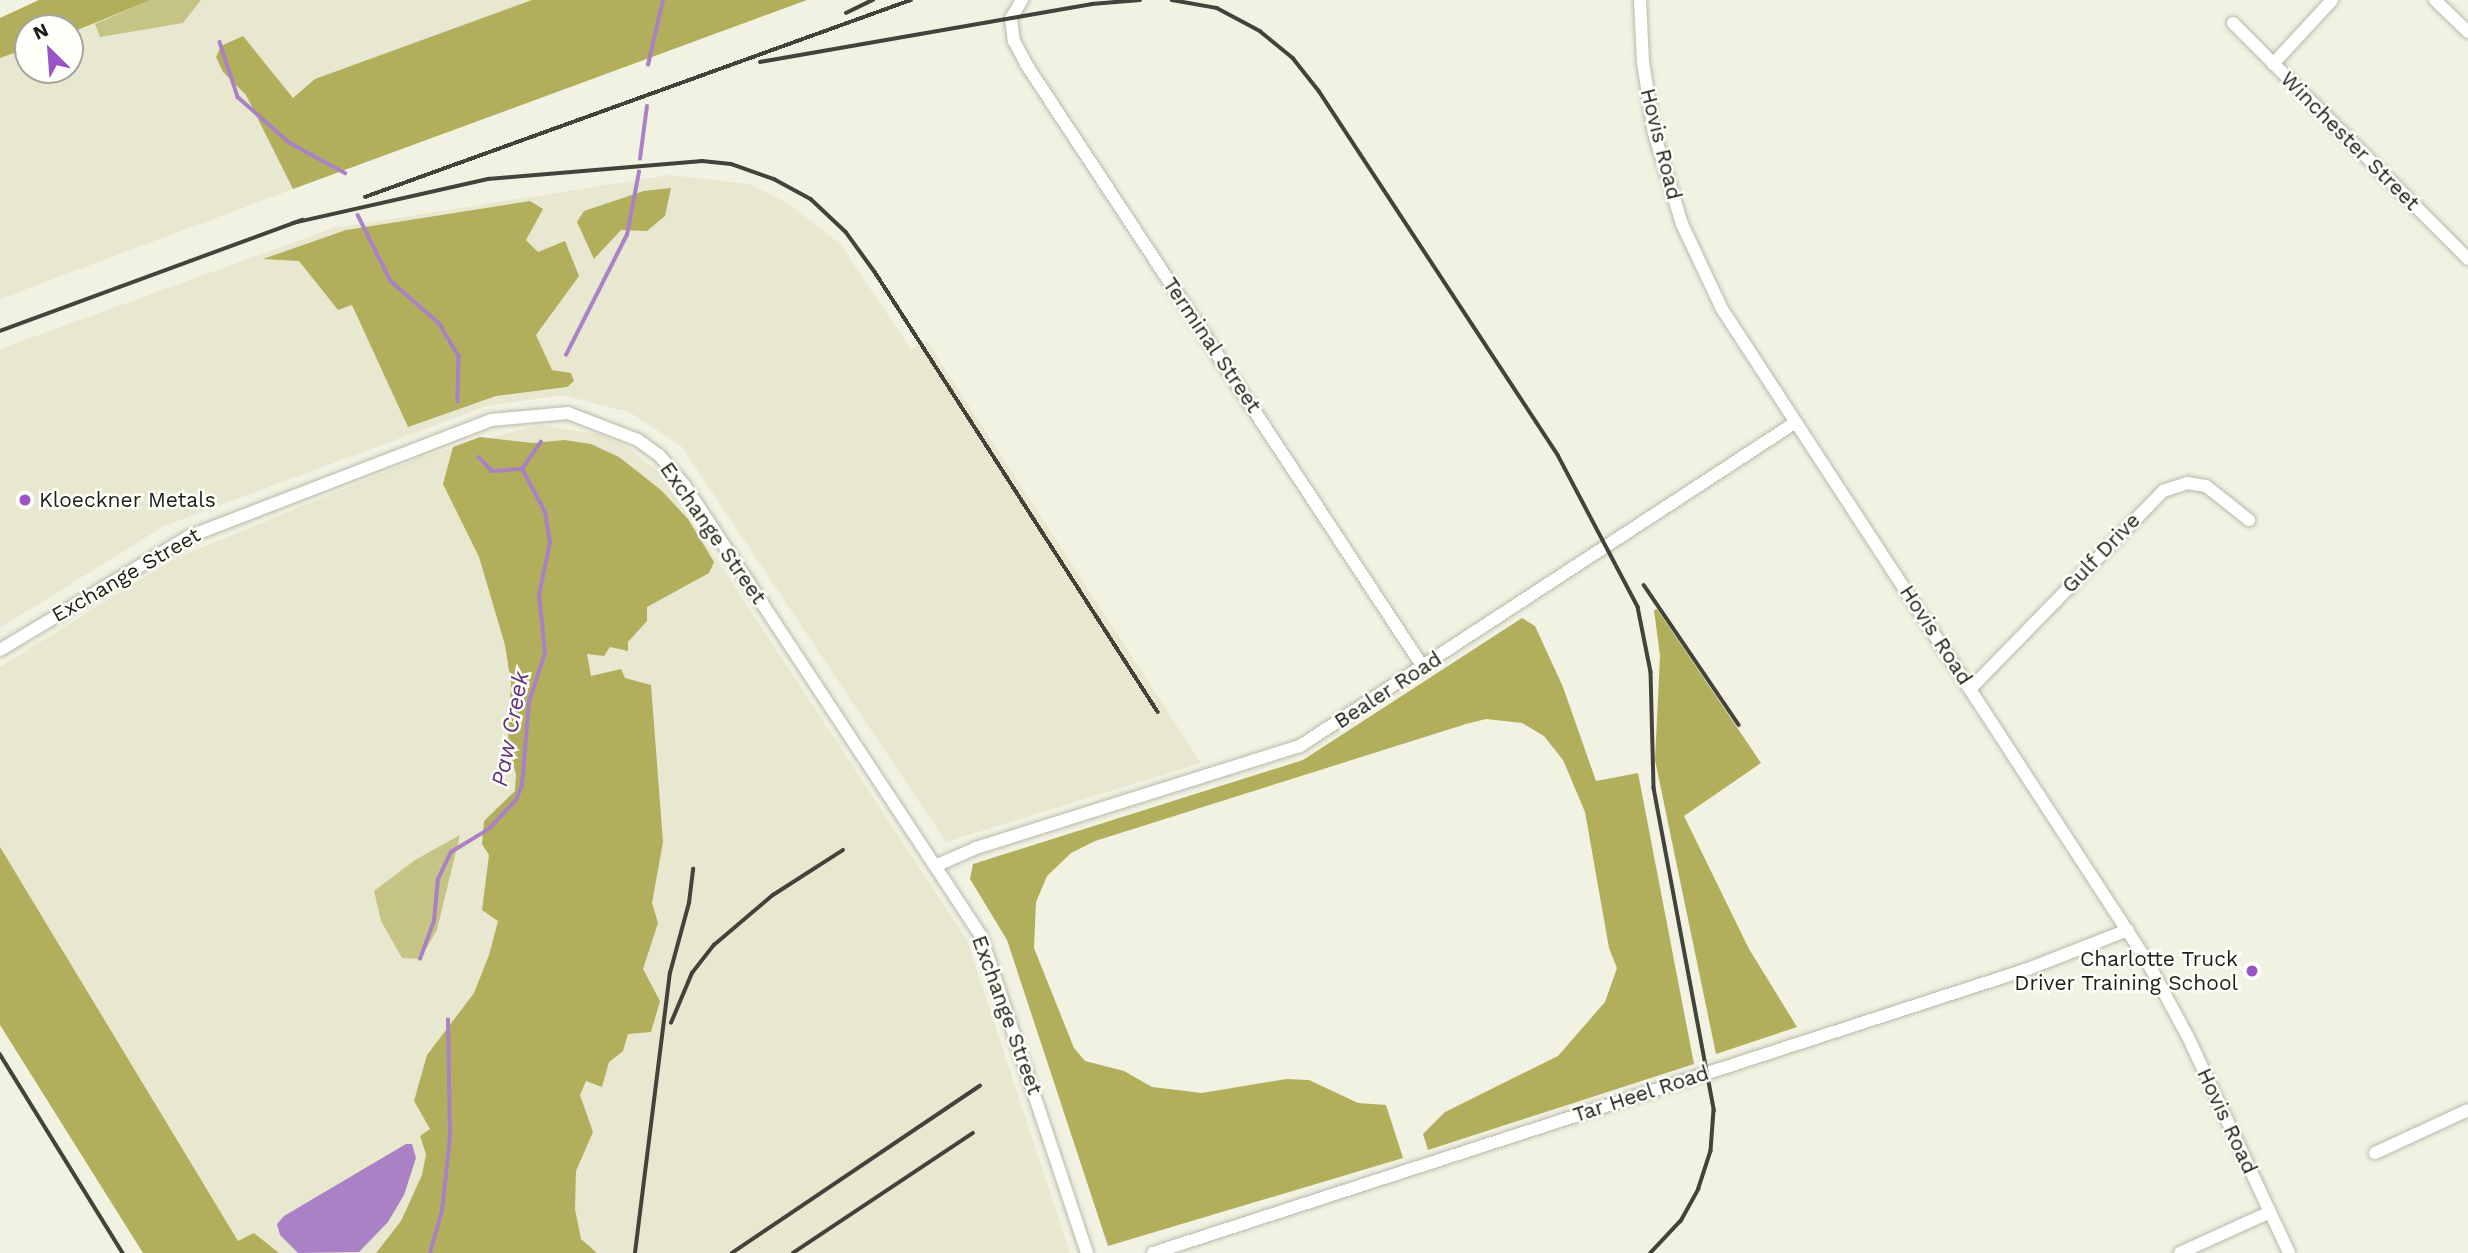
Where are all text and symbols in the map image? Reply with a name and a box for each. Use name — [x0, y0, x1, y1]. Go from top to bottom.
north arrow — [14, 14, 84, 84]
text: N — [30, 18, 52, 45]
street label: Winchester Street — [2275, 66, 2425, 216]
street label: Hovis Road — [1635, 86, 1687, 202]
street label: Terminal Street — [1157, 272, 1267, 418]
street label: Exchange Street — [655, 457, 771, 609]
place label: Kloeckner Metals — [39, 487, 216, 513]
marker: Kloeckner Metals — [17, 492, 33, 508]
street label: Gulf Drive — [2056, 507, 2146, 599]
street label: Exchange Street — [47, 522, 205, 628]
street label: Hovis Road — [1894, 580, 1978, 690]
street label: Bealer Road — [1329, 646, 1447, 734]
water label: Paw Creek — [486, 669, 536, 789]
street label: Exchange Street — [967, 932, 1047, 1098]
place label: Charlotte Truck Driver Training School — [2013, 946, 2238, 996]
marker: Charlotte Truck Driver Training School — [2244, 963, 2260, 979]
street label: Tar Heel Road — [1569, 1060, 1713, 1128]
street label: Hovis Road — [2192, 1064, 2262, 1178]

